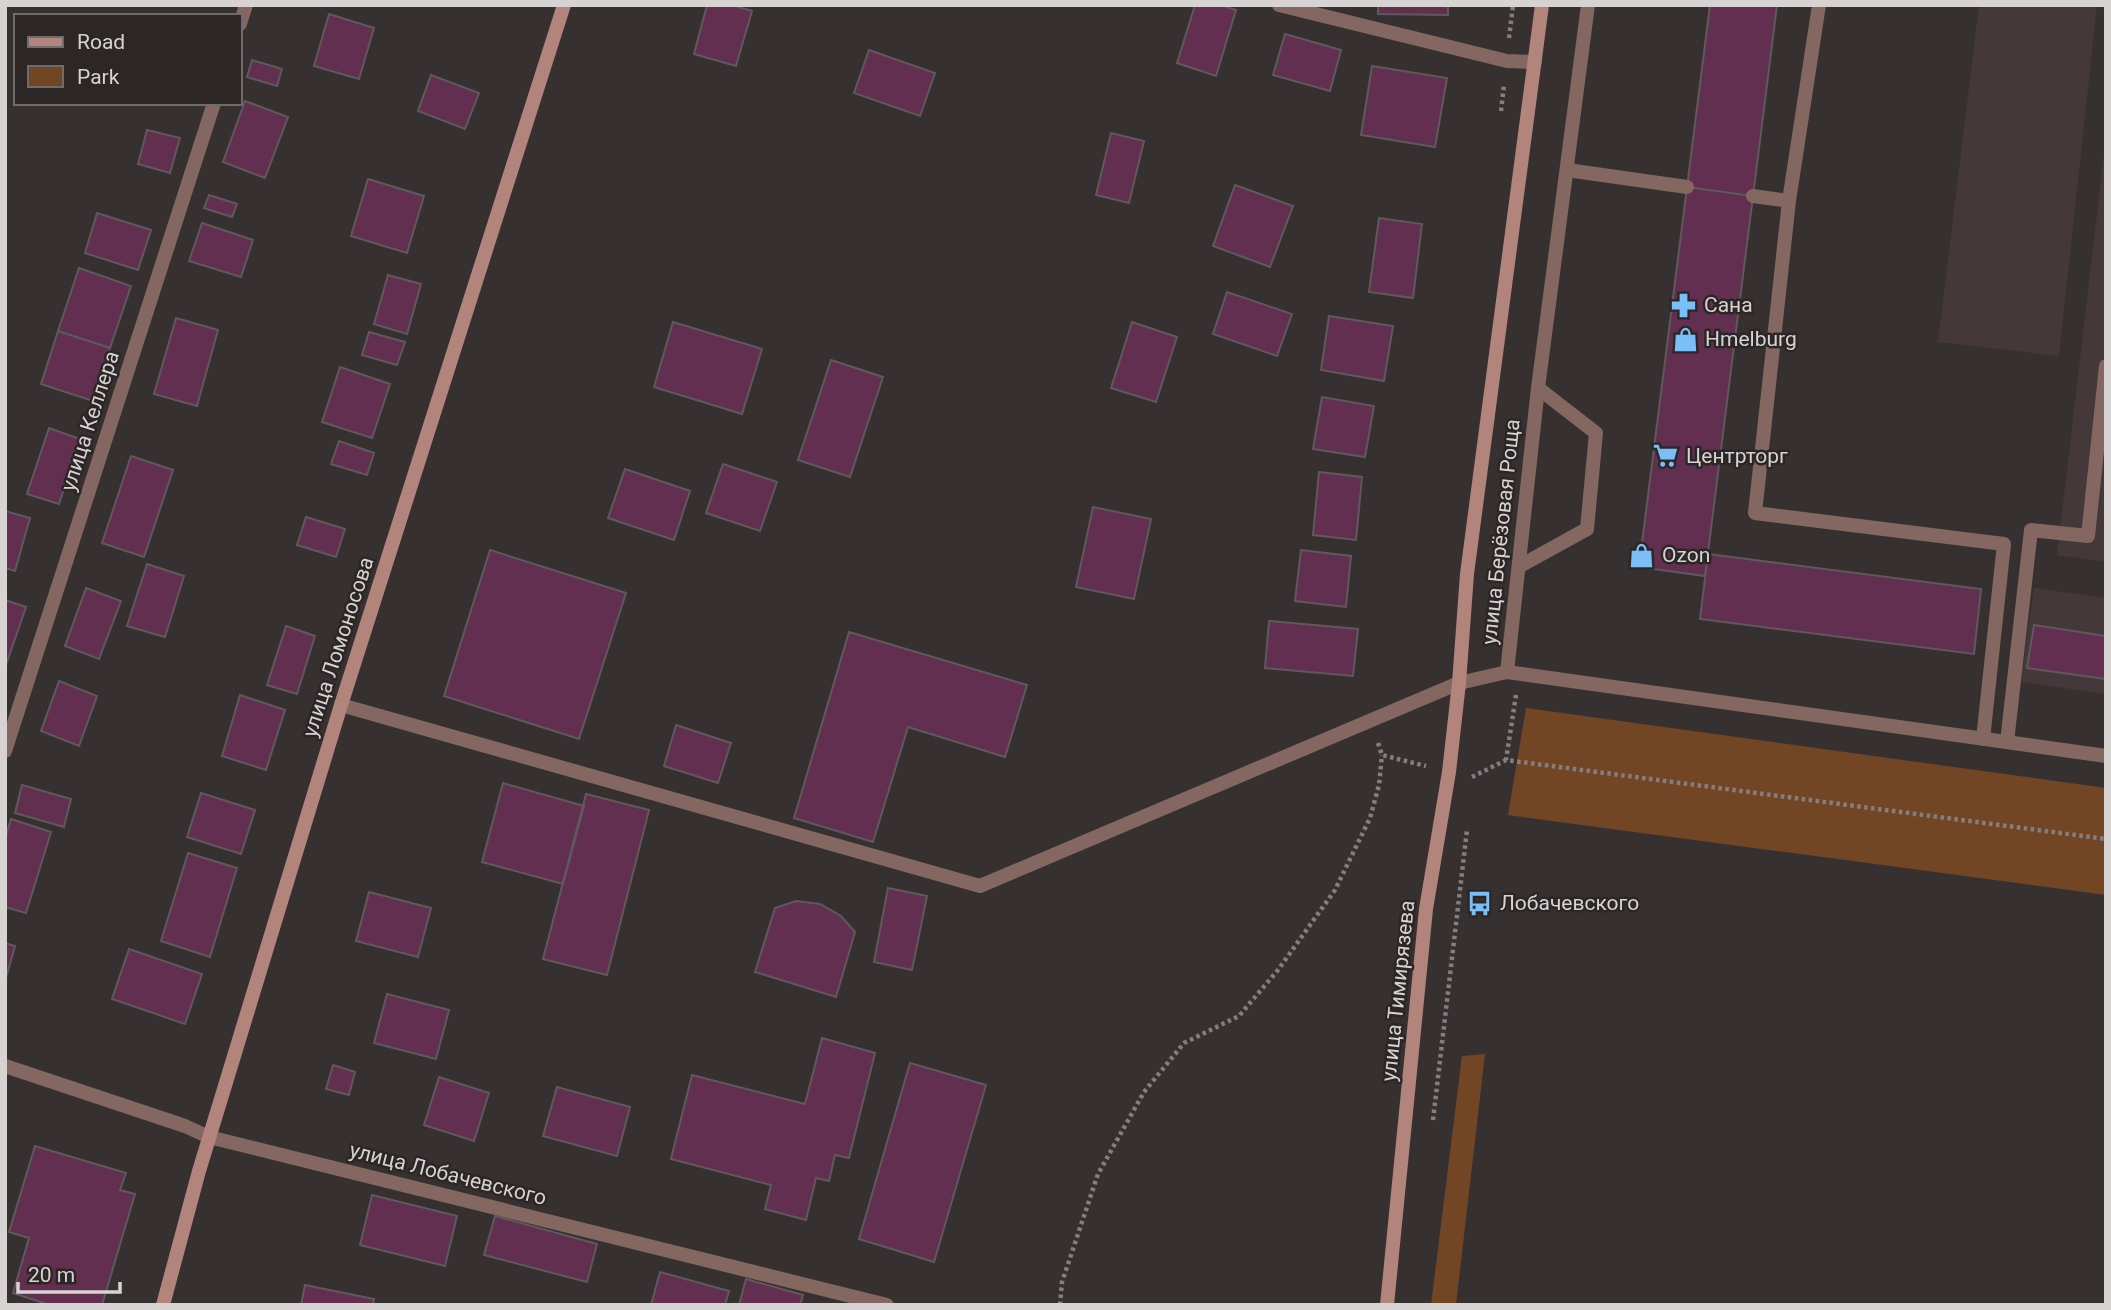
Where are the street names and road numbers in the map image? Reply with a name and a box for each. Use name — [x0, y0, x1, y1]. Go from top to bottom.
street label: улица Келлера — [56, 348, 124, 494]
street label: улица Берёзовая Роща — [1477, 418, 1525, 646]
street label: улица Ломоносова — [298, 554, 378, 740]
street label: улица Тимирязева — [1377, 899, 1419, 1083]
street label: улица Лобачевского — [347, 1138, 549, 1210]

